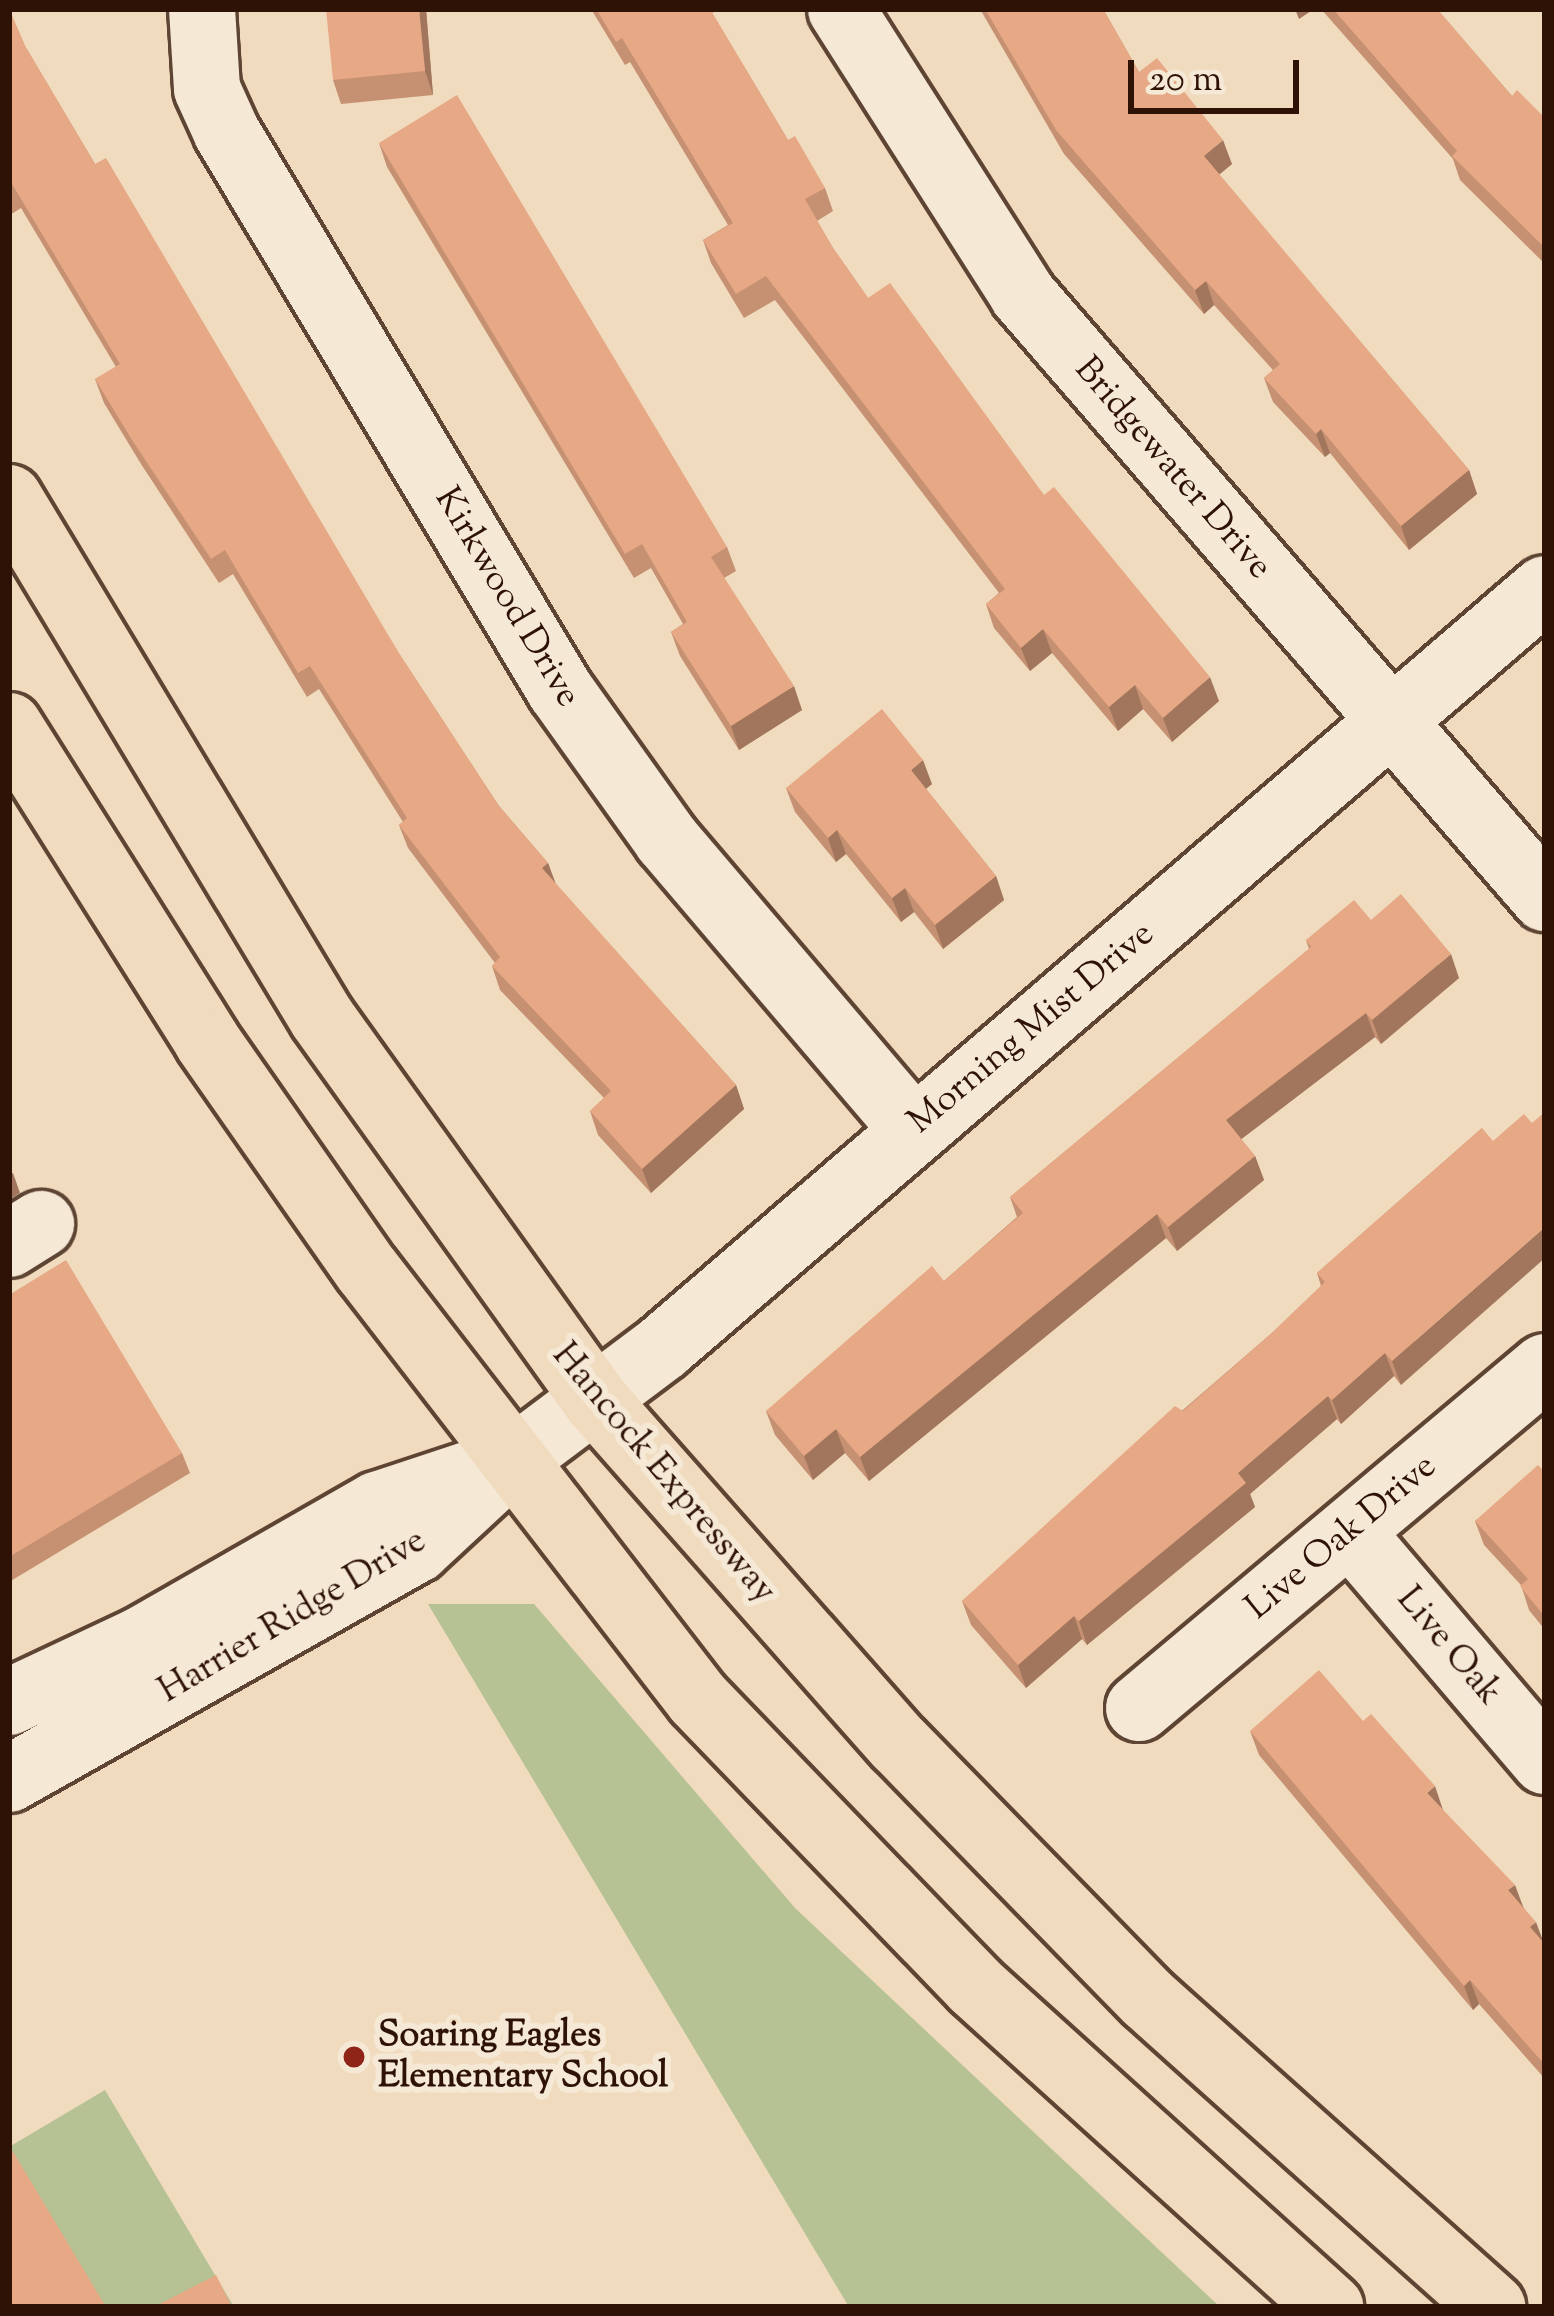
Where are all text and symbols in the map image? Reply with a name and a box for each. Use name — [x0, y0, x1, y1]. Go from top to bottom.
scale bar — [1134, 36, 1305, 110]
text: 20 m — [1149, 55, 1222, 107]
street label: Bridgewater Drive — [1064, 349, 1280, 589]
street label: Kirkwood Drive — [424, 480, 588, 716]
street label: Morning Mist Drive — [900, 914, 1164, 1144]
street label: Hancock Expressway — [542, 1335, 784, 1613]
street label: Live Oak Drive — [1238, 1446, 1446, 1630]
street label: Harrier Ridge Drive — [152, 1520, 434, 1714]
street label: Live Oak — [1386, 1579, 1510, 1715]
place label: Soaring Eagles Elementary School — [378, 2014, 668, 2099]
marker: Soaring Eagles Elementary School — [341, 2044, 367, 2070]

